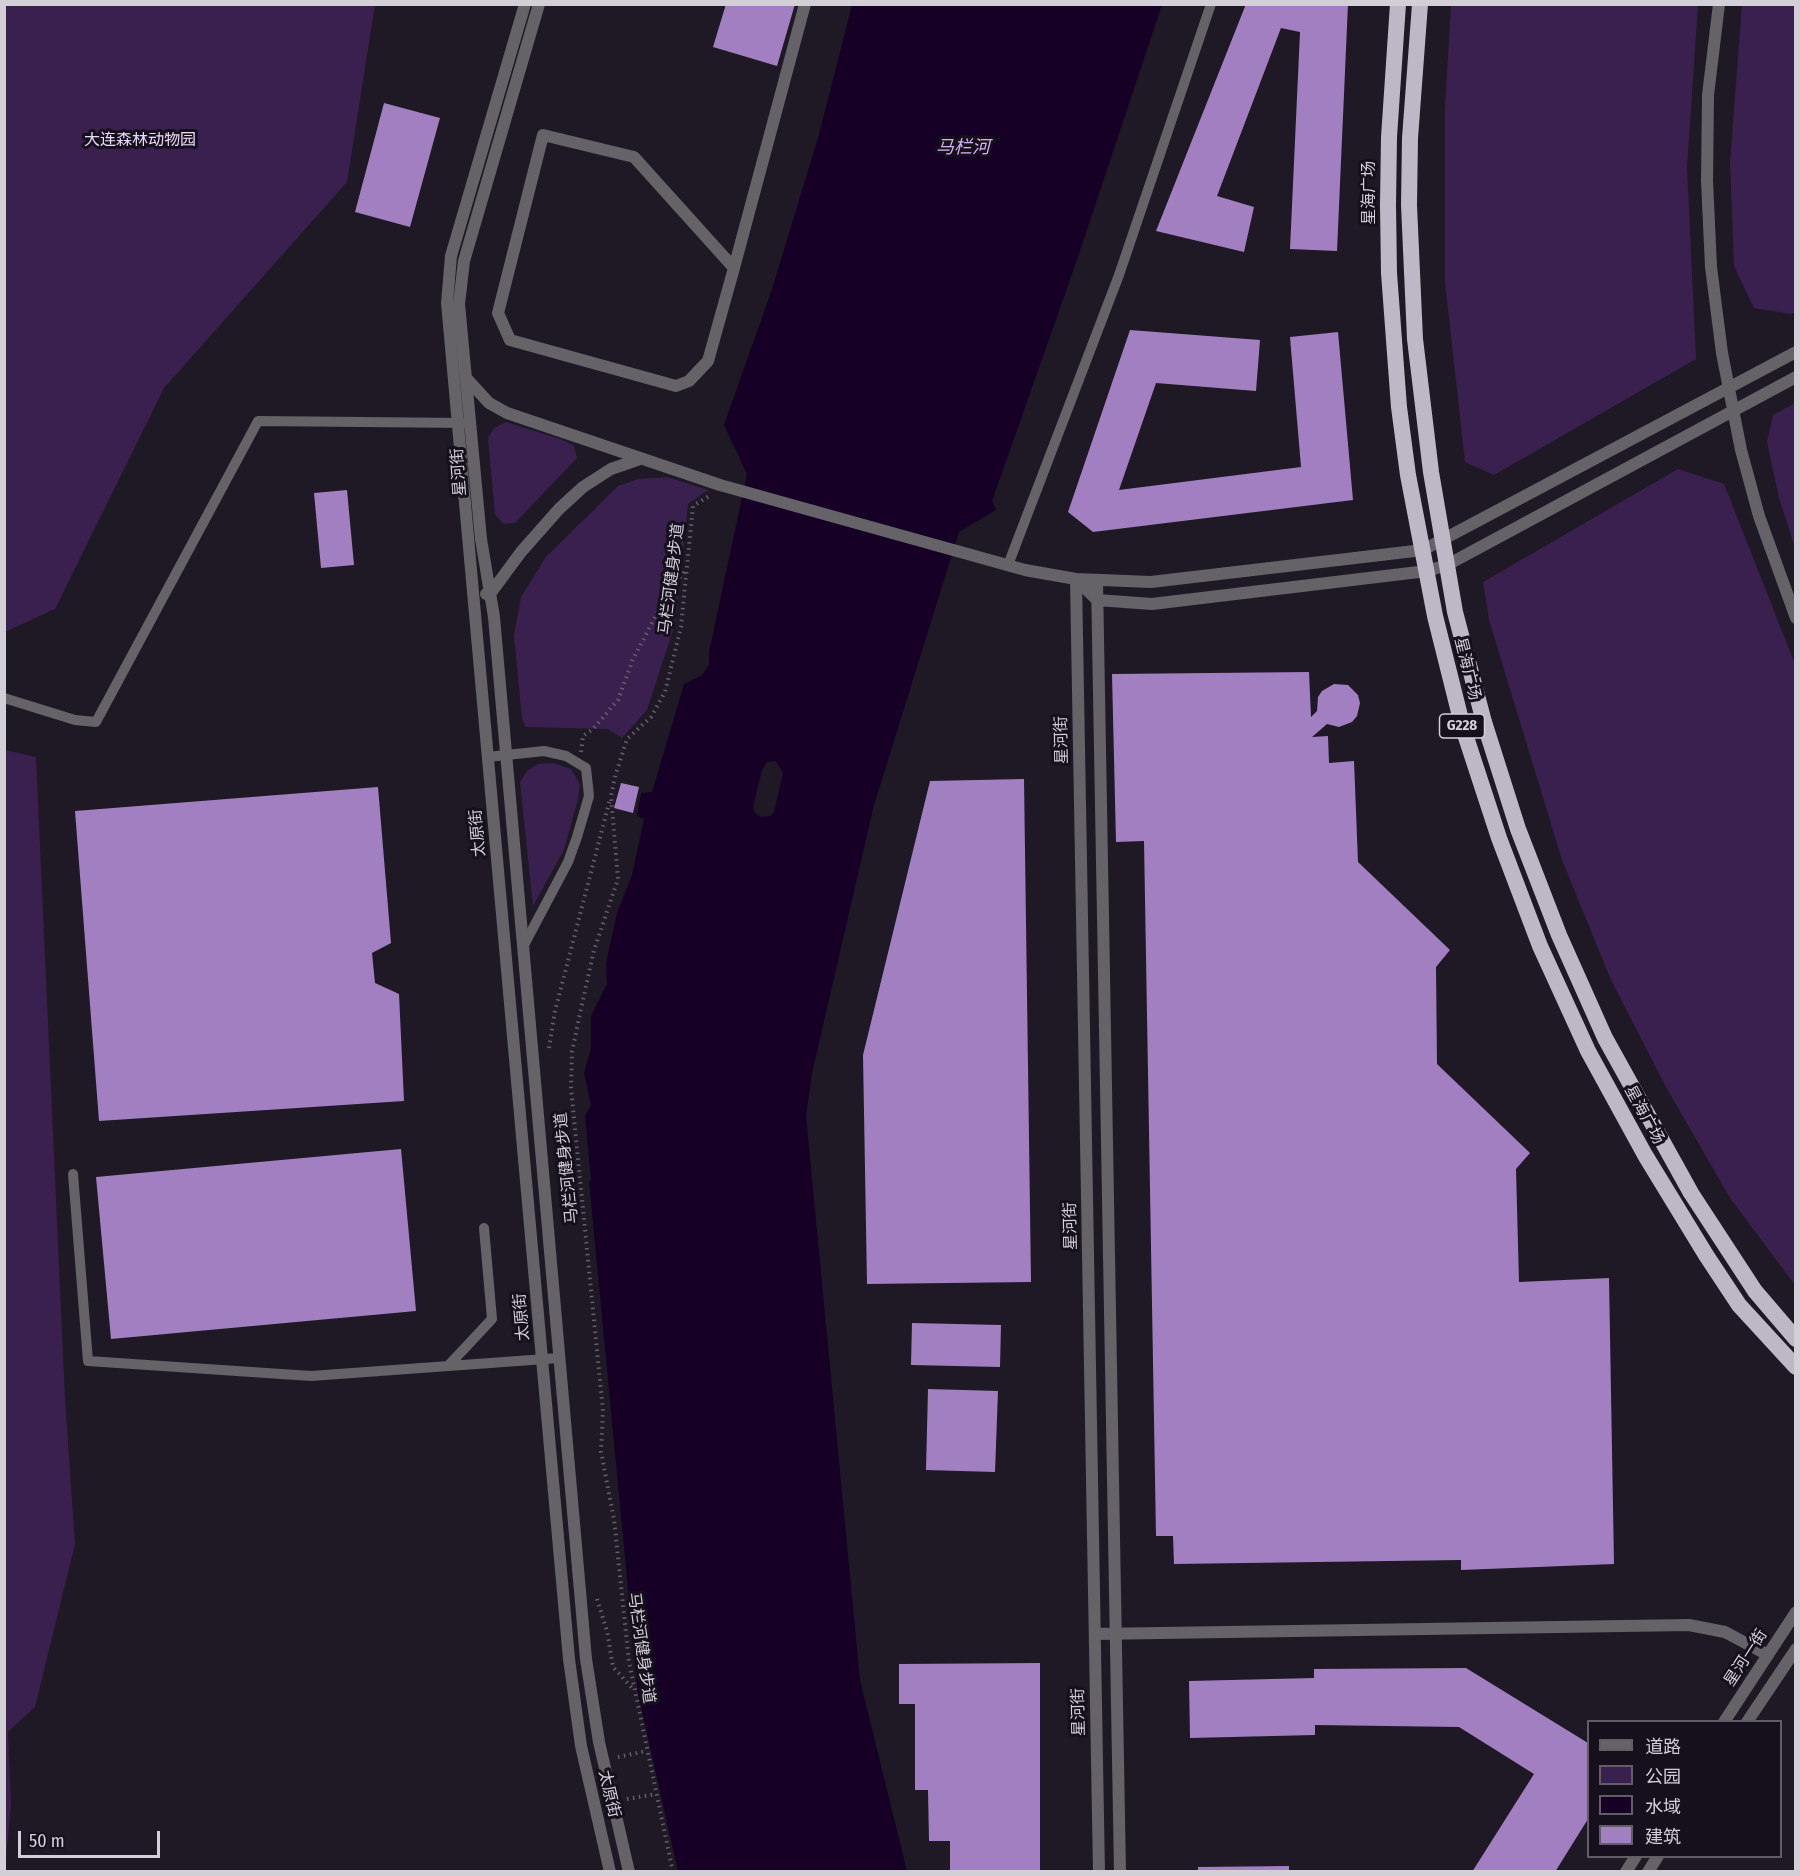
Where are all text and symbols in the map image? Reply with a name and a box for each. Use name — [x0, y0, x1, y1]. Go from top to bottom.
park label: 大连森林动物园 — [84, 131, 196, 151]
water label: 马栏河 — [936, 137, 990, 159]
street label: 星海广场 — [1360, 161, 1380, 225]
street label: 星河街 — [448, 447, 470, 497]
street label: 马栏河健身步道 — [656, 522, 688, 636]
street label: 星海广场 — [1450, 636, 1484, 702]
road number: G228 — [1440, 714, 1484, 738]
street label: 星河街 — [1052, 716, 1072, 764]
street label: 太原街 — [466, 808, 490, 858]
street label: 星海广场 — [1620, 1082, 1668, 1148]
street label: 马栏河健身步道 — [552, 1111, 582, 1225]
street label: 星河街 — [1061, 1202, 1081, 1250]
street label: 太原街 — [510, 1292, 534, 1342]
street label: 马栏河健身步道 — [624, 1591, 658, 1705]
street label: 星河一街 — [1721, 1626, 1771, 1690]
street label: 星河街 — [1069, 1688, 1089, 1736]
legend — [1587, 1720, 1782, 1858]
text: 道路 — [1645, 1736, 1681, 1758]
text: 公园 — [1645, 1766, 1681, 1788]
street label: 太原街 — [594, 1768, 624, 1820]
text: 水域 — [1645, 1796, 1681, 1818]
scale bar — [21, 1819, 164, 1857]
text: 建筑 — [1645, 1826, 1681, 1848]
text: 50 m — [29, 1830, 65, 1852]

